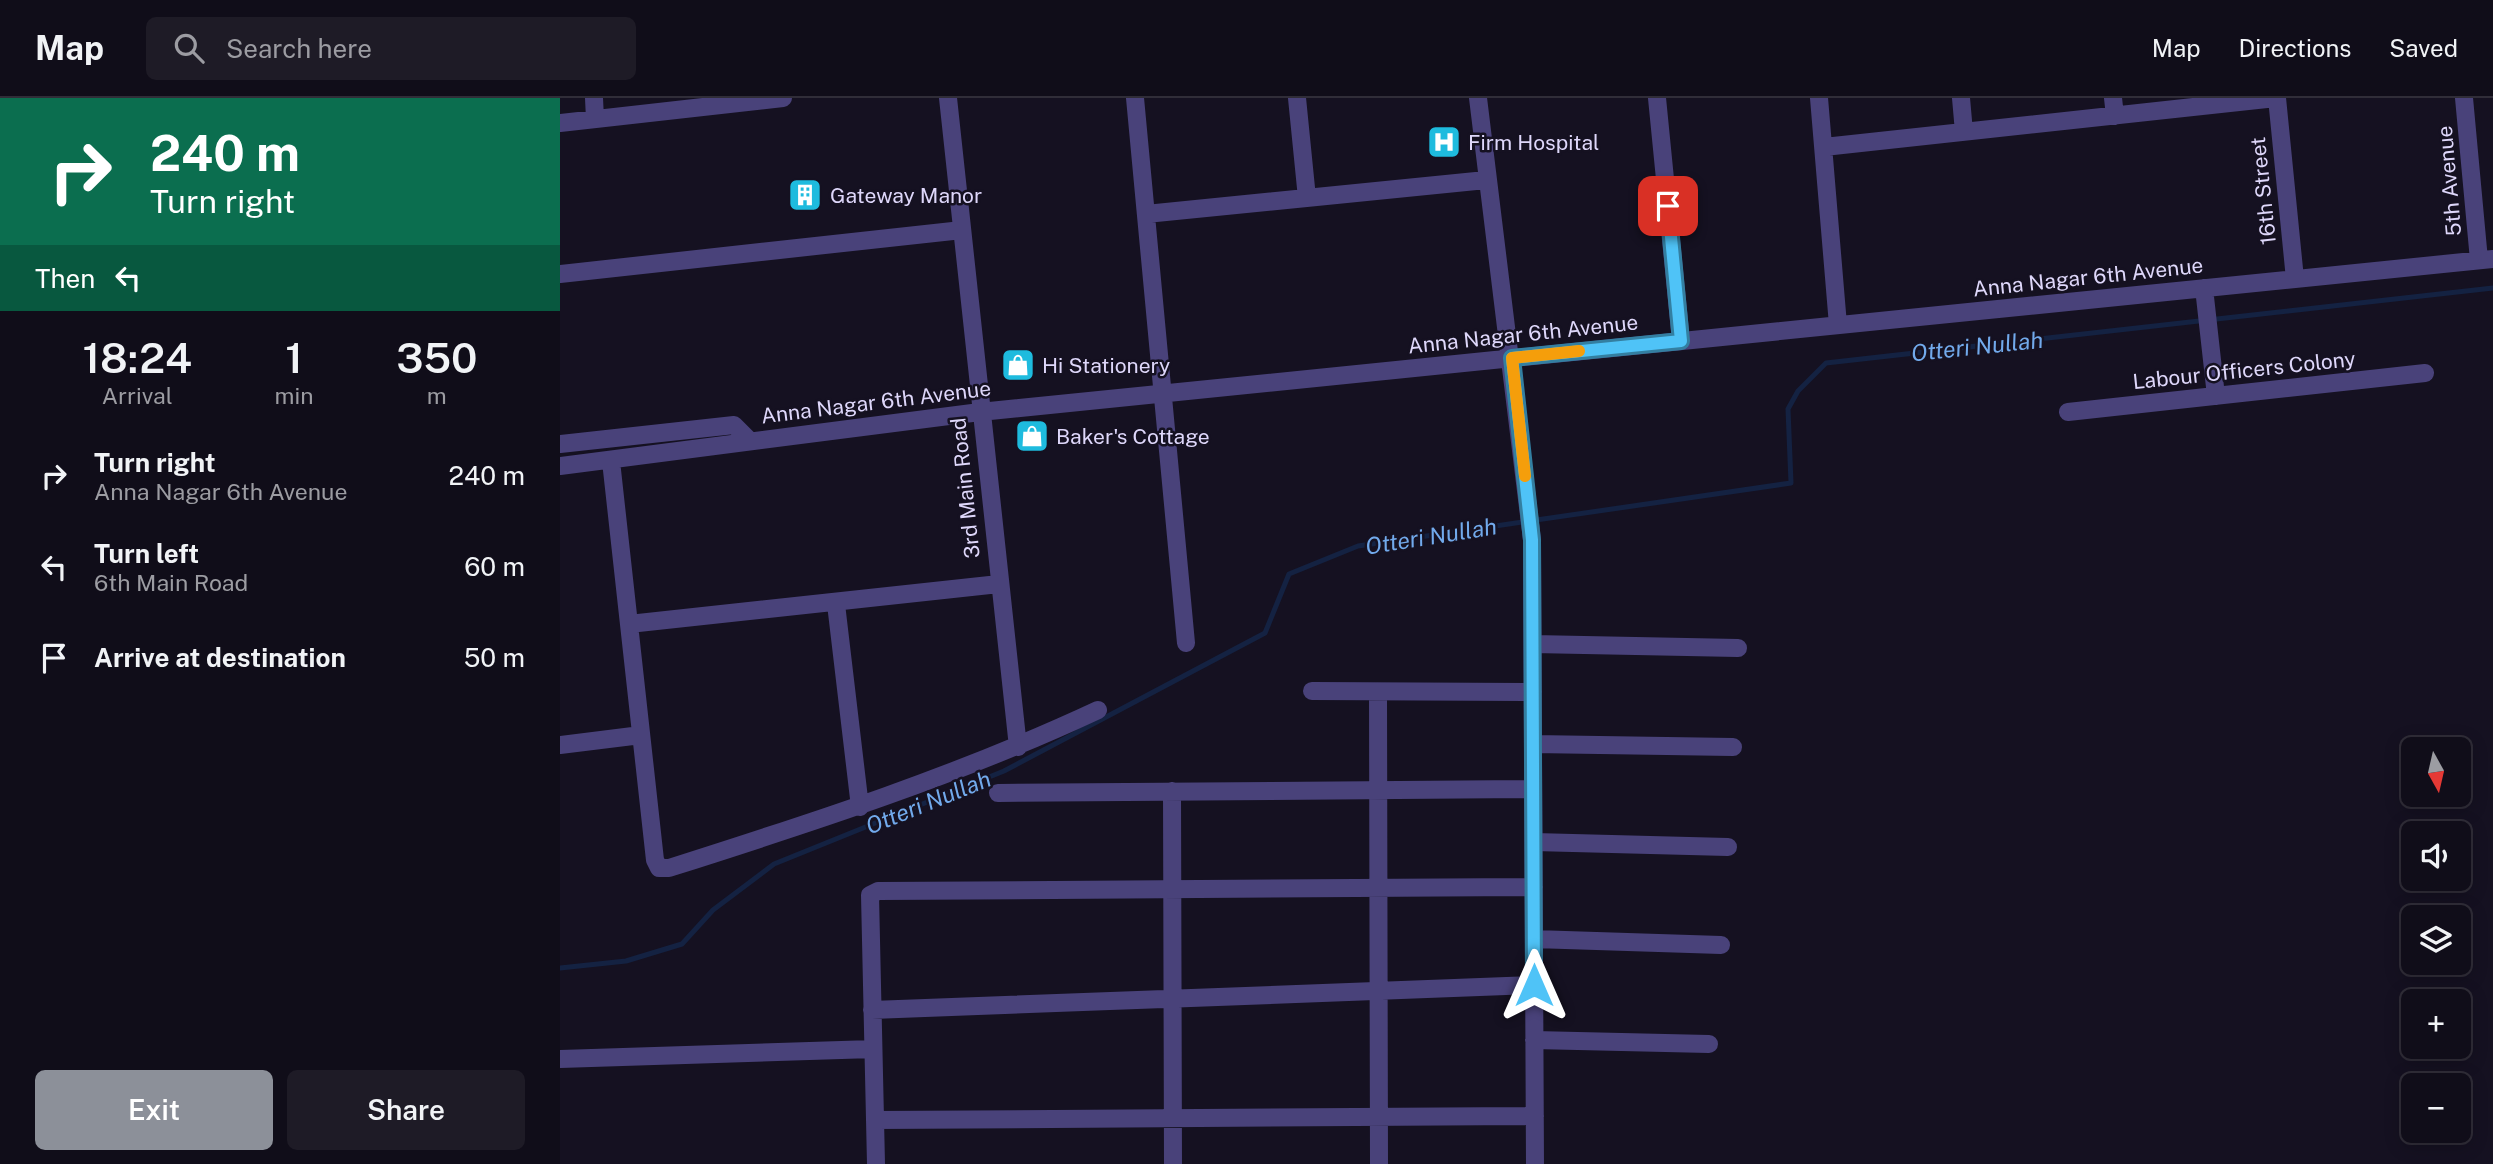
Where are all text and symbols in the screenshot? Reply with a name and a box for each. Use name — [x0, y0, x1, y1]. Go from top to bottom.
search box — [146, 17, 636, 80]
text: Map — [35, 29, 104, 67]
icon: search — [170, 29, 208, 67]
text: Search here — [226, 33, 372, 64]
text: Map — [2152, 34, 2201, 62]
text: Directions — [2239, 34, 2351, 62]
text: Saved — [2389, 34, 2458, 62]
hospital icon: Firm Hospital — [1425, 123, 1463, 161]
text: 240 m — [150, 124, 300, 182]
street label: 5th Avenue — [2432, 125, 2466, 237]
icon: right — [35, 126, 126, 217]
place label: Firm Hospital — [1468, 130, 1599, 155]
street label: 16th Street — [2245, 136, 2281, 246]
building icon: Gateway Manor — [786, 176, 824, 214]
pin — [1638, 176, 1698, 236]
text: Turn right — [150, 183, 295, 220]
place label: Gateway Manor — [830, 183, 982, 208]
icon: arrive — [1649, 187, 1687, 225]
street label: Anna Nagar 6th Avenue — [1972, 252, 2204, 302]
icon: left — [109, 259, 147, 297]
text: Then — [35, 263, 95, 294]
street label: Anna Nagar 6th Avenue — [1407, 309, 1639, 359]
water label: Otteri Nullah — [1910, 326, 2044, 366]
text: 18:24 — [83, 333, 192, 382]
text: 1 — [285, 333, 303, 382]
text: 350 — [396, 333, 478, 382]
shop icon: Hi Stationery — [999, 346, 1037, 384]
street label: Labour Officers Colony — [2131, 346, 2357, 394]
place label: Hi Stationery — [1042, 353, 1170, 378]
street label: Anna Nagar 6th Avenue — [760, 375, 992, 429]
text: Arrival — [102, 382, 173, 409]
text: min — [275, 382, 314, 409]
text: m — [427, 382, 447, 409]
street label: 3rd Main Road — [945, 416, 985, 560]
shop icon: Baker's Cottage — [1013, 417, 1051, 455]
place label: Baker's Cottage — [1056, 424, 1210, 449]
text: Turn right — [94, 447, 216, 478]
icon: right — [35, 457, 73, 495]
text: 240 m — [448, 460, 525, 491]
text: Anna Nagar 6th Avenue — [94, 478, 348, 505]
water label: Otteri Nullah — [1363, 512, 1499, 560]
text: Turn left — [94, 538, 199, 569]
icon: left — [35, 548, 73, 586]
text: 60 m — [464, 551, 525, 582]
text: 6th Main Road — [94, 569, 248, 596]
icon: arrive — [35, 639, 73, 677]
text: Arrive at destination — [94, 642, 346, 673]
text: 50 m — [464, 642, 525, 673]
north arrow — [2401, 737, 2471, 807]
map controls — [2401, 737, 2471, 1143]
water label: Otteri Nullah — [861, 765, 995, 839]
button: sound — [2401, 821, 2471, 891]
button: layers — [2401, 905, 2471, 975]
position arrow — [1497, 948, 1571, 1022]
button: + — [2401, 989, 2471, 1059]
button: Exit — [35, 1070, 273, 1150]
button: Share — [287, 1070, 525, 1150]
button: − — [2401, 1073, 2471, 1143]

